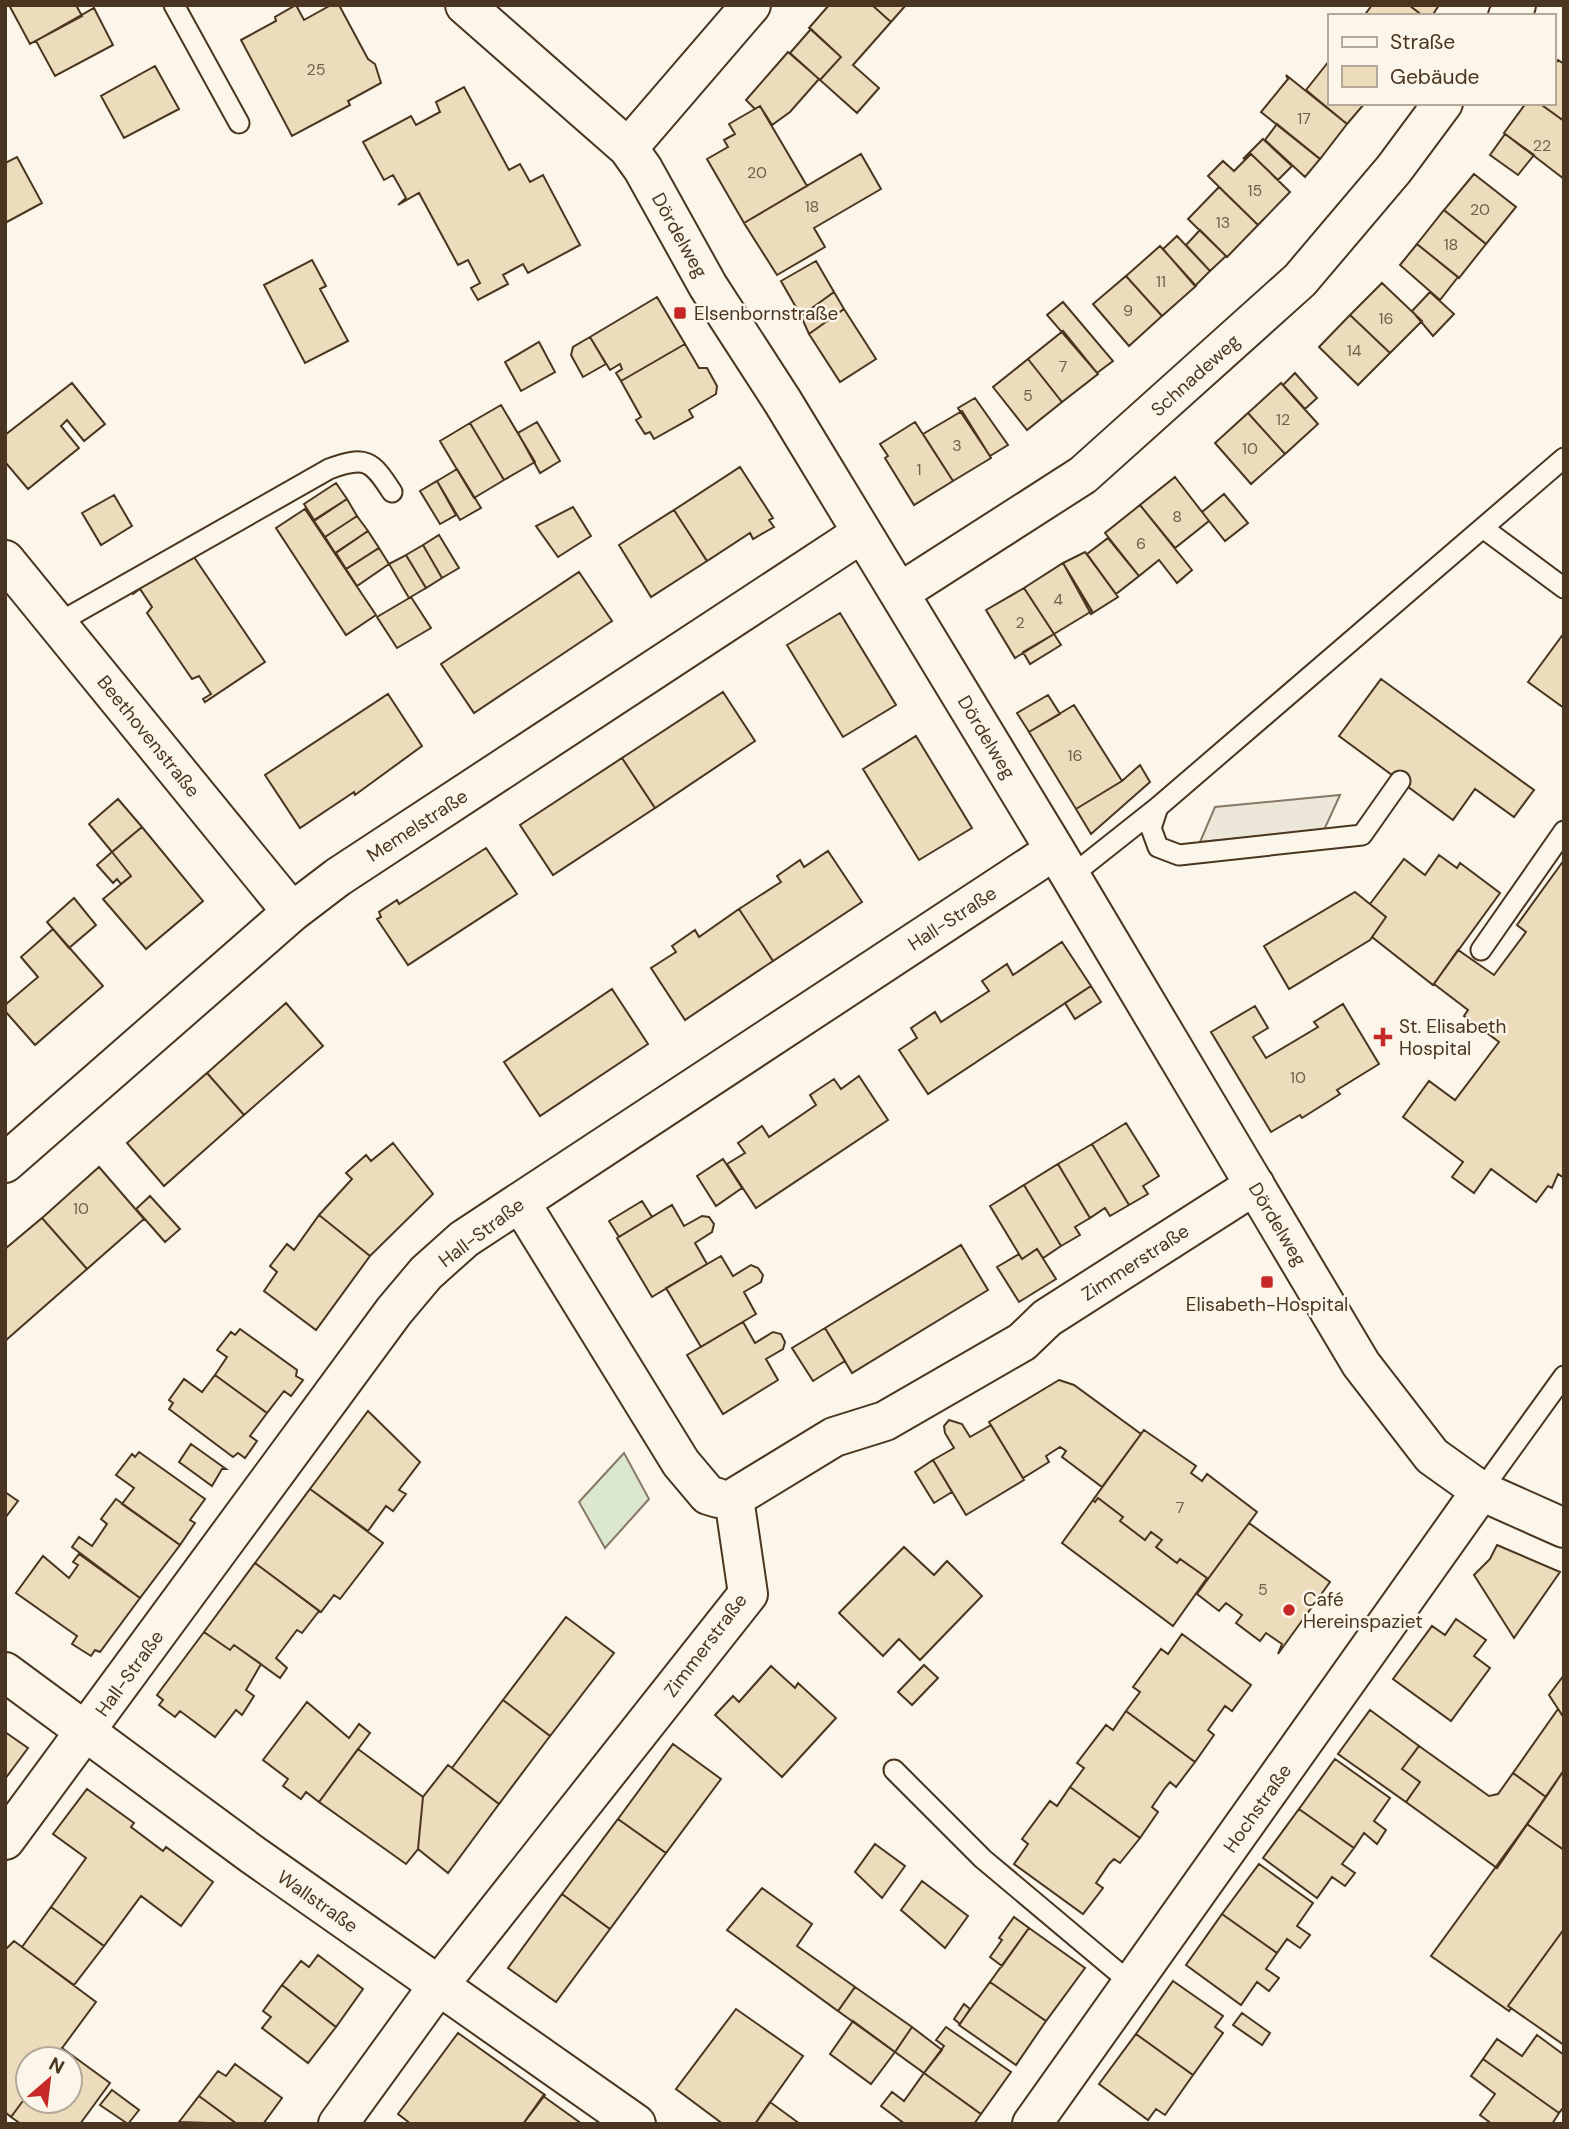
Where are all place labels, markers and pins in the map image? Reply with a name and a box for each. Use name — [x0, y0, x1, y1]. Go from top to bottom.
place label: Elsenbornstraße — [694, 301, 838, 326]
marker: Elsenbornstraße — [672, 305, 688, 321]
place label: St. Elisabeth Hospital — [1399, 1014, 1506, 1061]
marker: St. Elisabeth Hospital — [1373, 1027, 1393, 1047]
marker: Elisabeth-Hospital — [1259, 1274, 1275, 1290]
place label: Elisabeth-Hospital — [1186, 1292, 1348, 1317]
place label: Café Hereinspaziet — [1303, 1587, 1423, 1634]
marker: Café Hereinspaziet — [1281, 1602, 1297, 1618]

